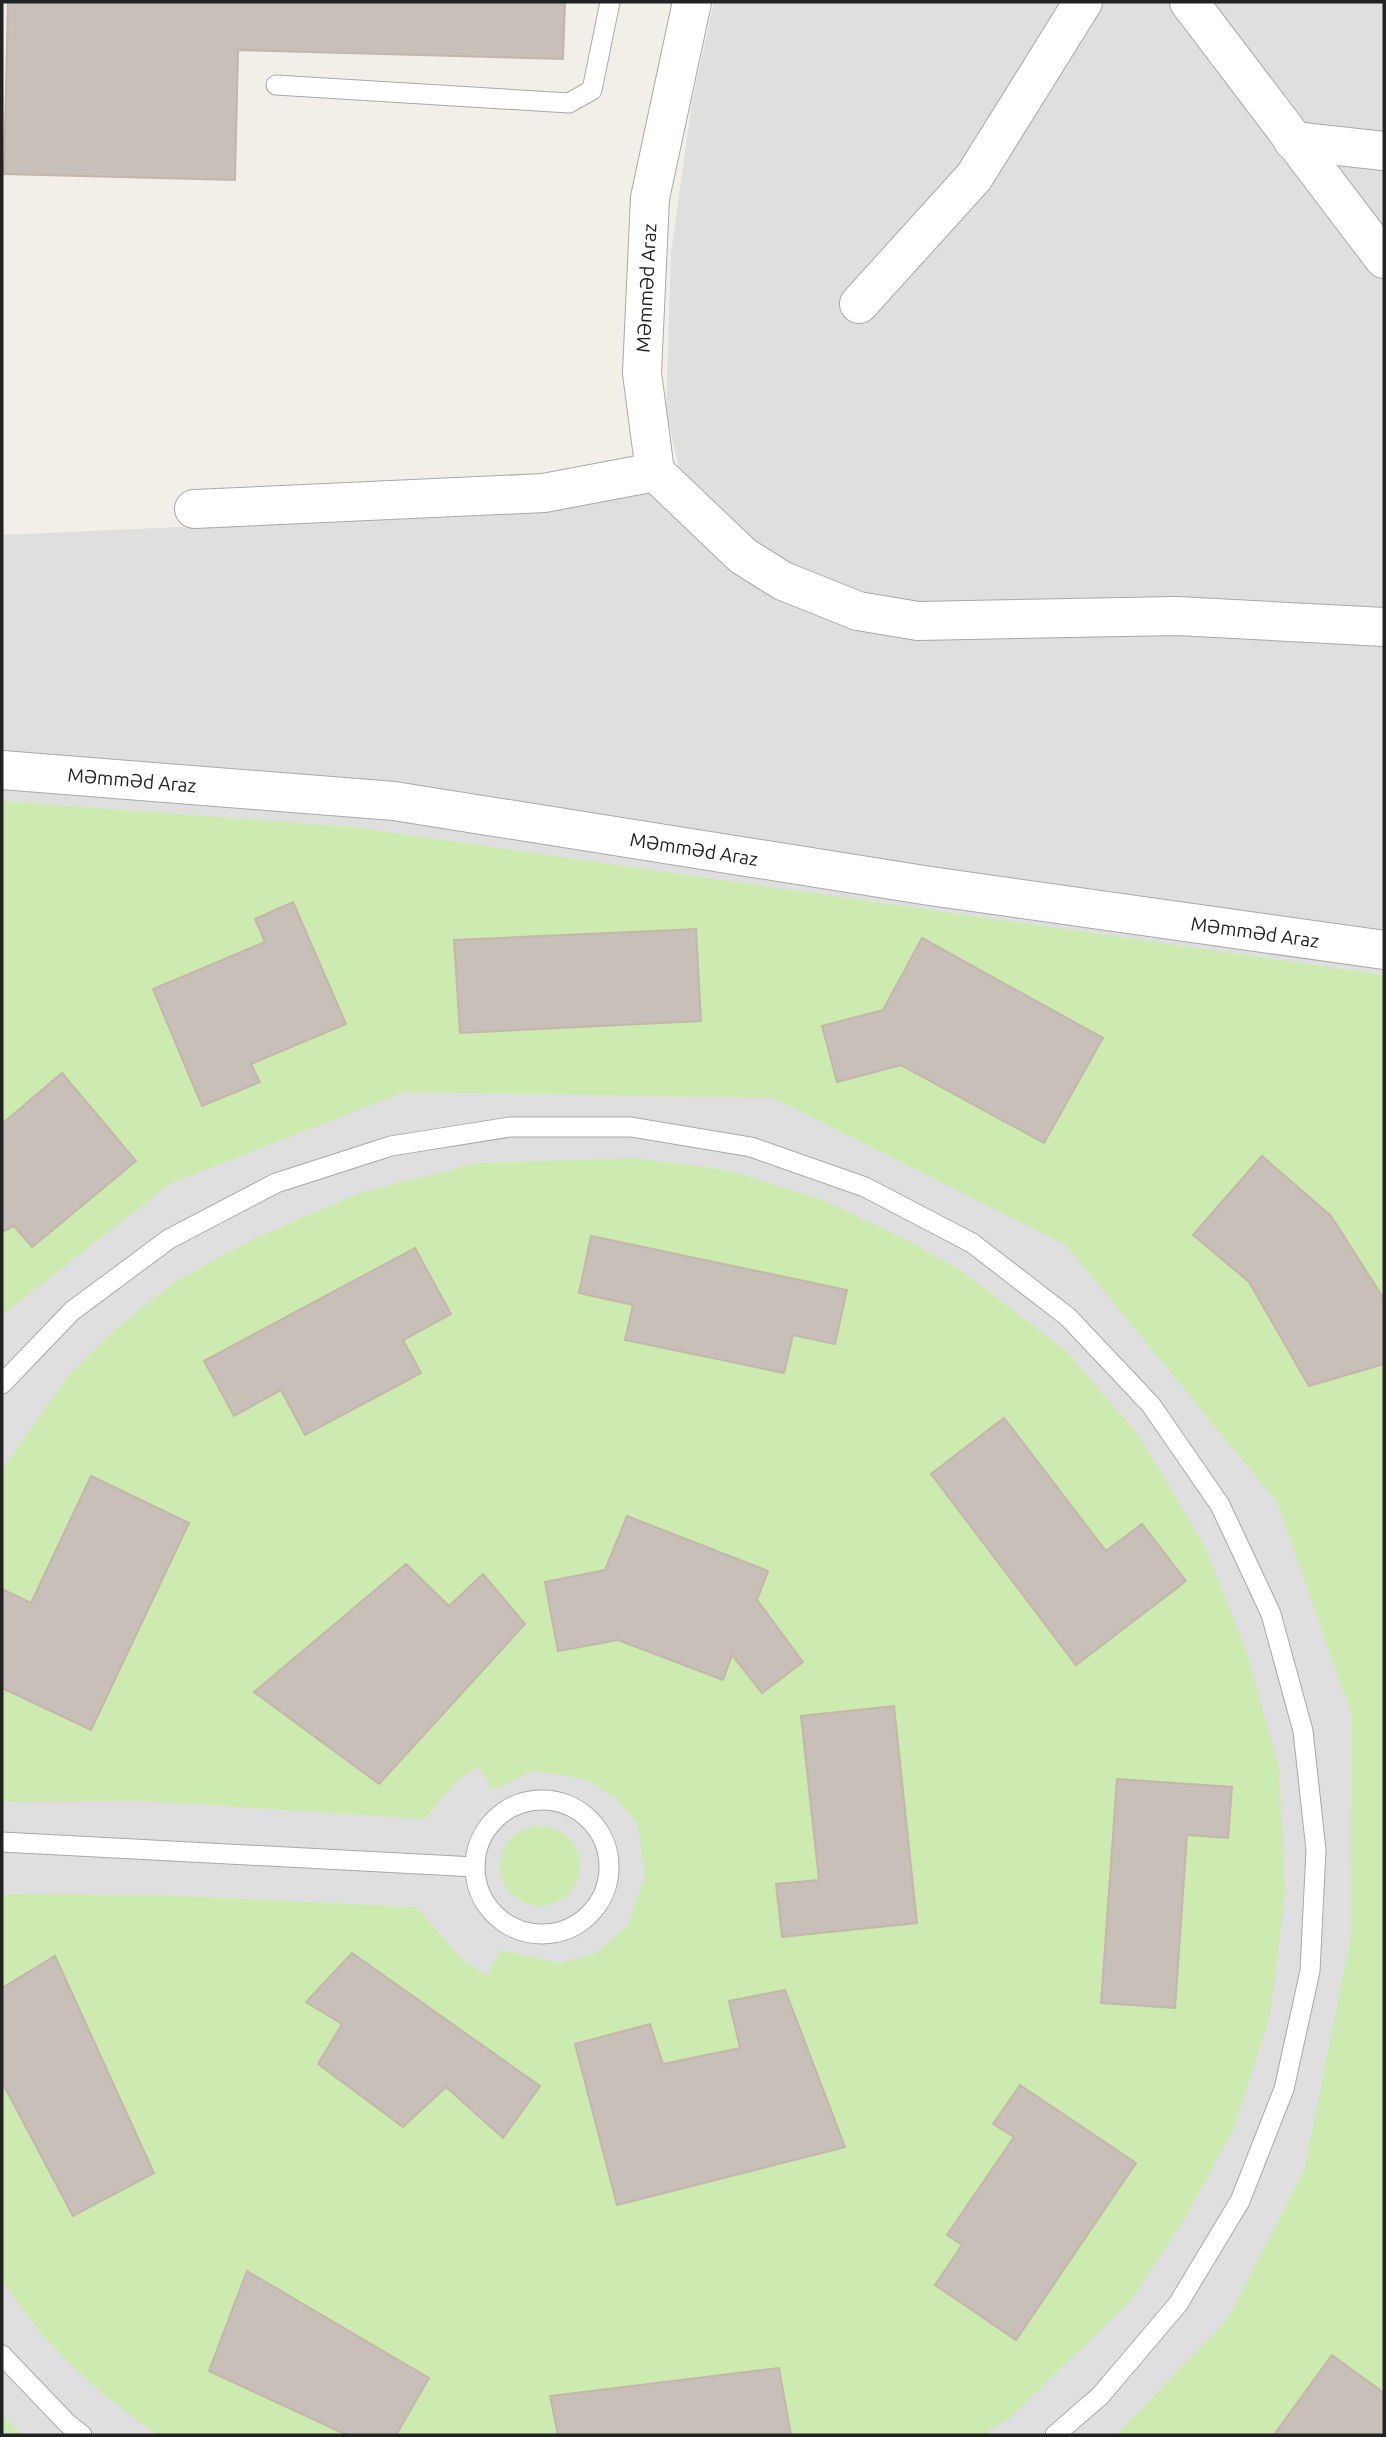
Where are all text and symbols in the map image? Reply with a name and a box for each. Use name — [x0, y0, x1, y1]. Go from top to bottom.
street label: Məmməd Araz — [632, 223, 660, 353]
street label: Məmməd Araz — [67, 763, 198, 797]
street label: Məmməd Araz — [628, 828, 760, 870]
street label: Məmməd Araz — [1189, 912, 1321, 952]

